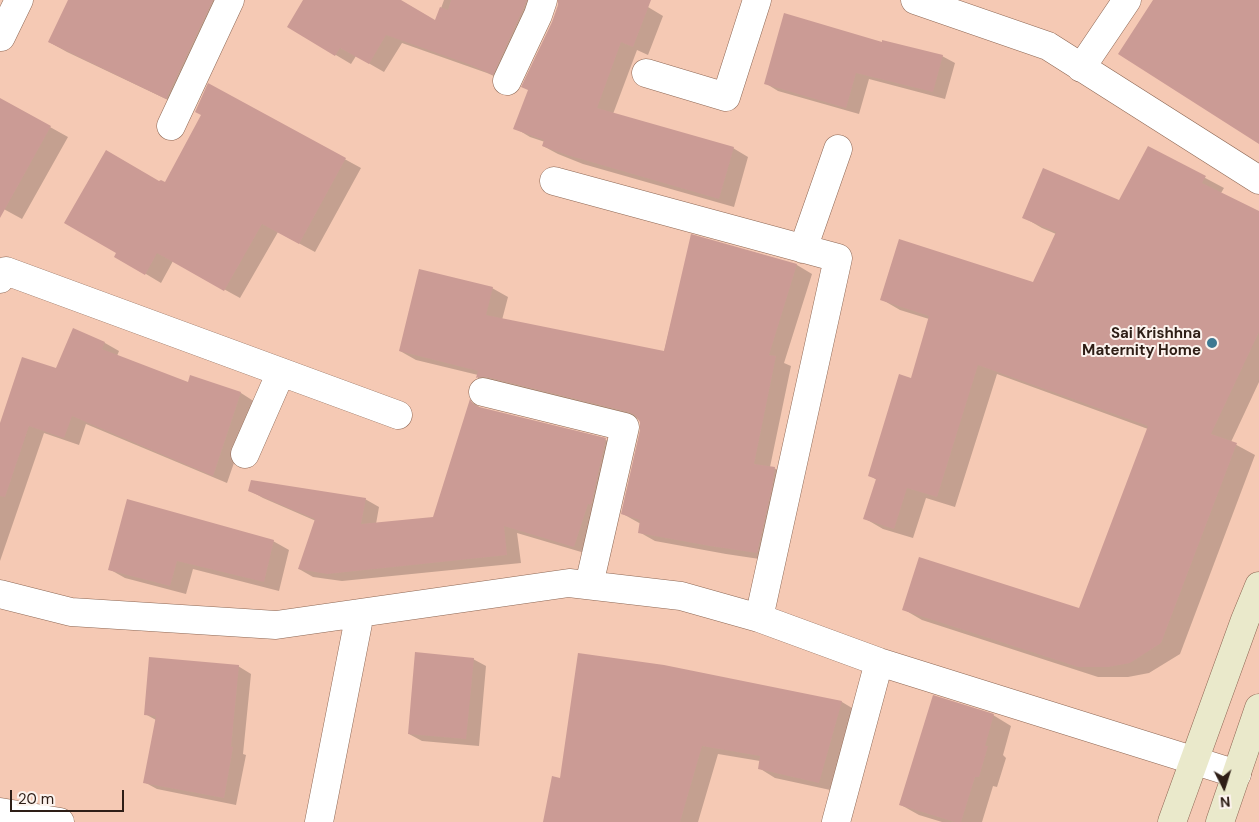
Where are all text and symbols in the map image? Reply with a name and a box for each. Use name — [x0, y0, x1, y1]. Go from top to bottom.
place label: Sai Krishhna Maternity Home — [1082, 325, 1201, 360]
marker: Sai Krishhna Maternity Home — [1205, 336, 1219, 350]
north arrow — [1199, 762, 1249, 812]
scale bar — [12, 780, 126, 812]
text: 20 m — [18, 789, 54, 809]
text: N — [1219, 793, 1231, 811]

